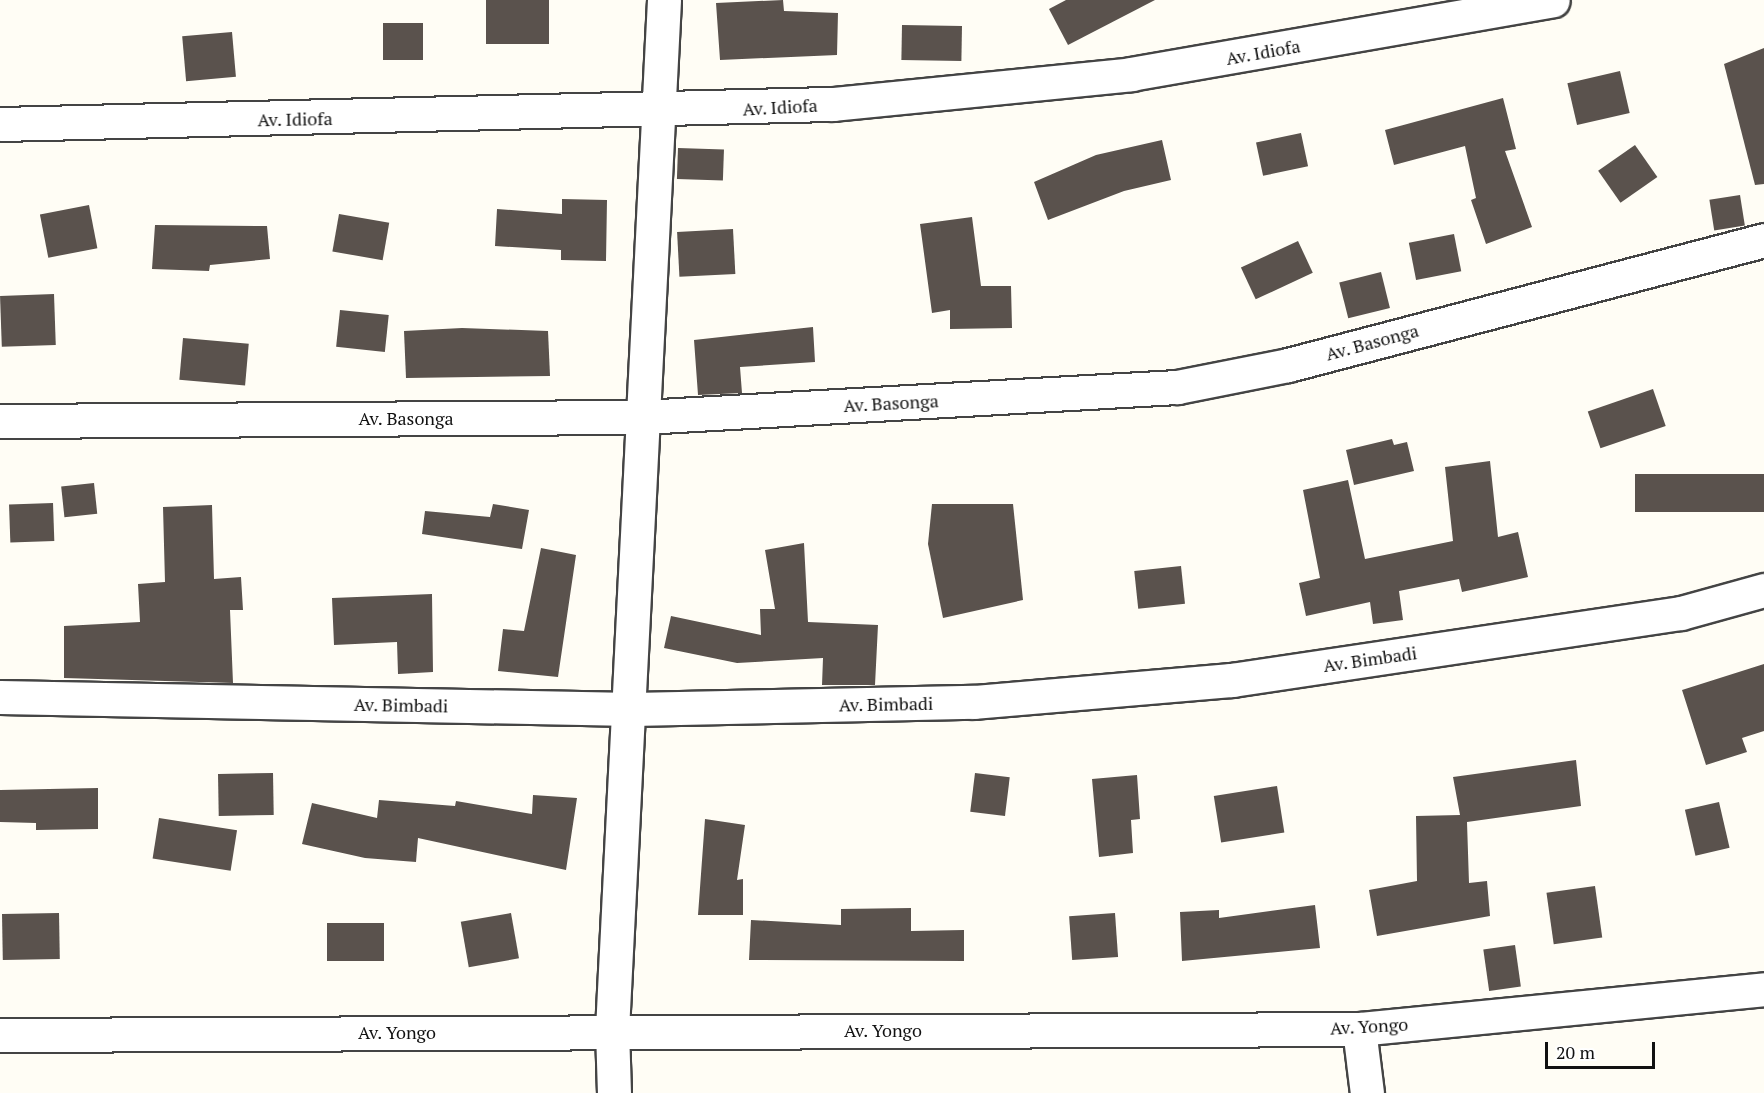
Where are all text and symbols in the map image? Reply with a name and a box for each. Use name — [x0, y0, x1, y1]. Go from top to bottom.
street label: Av. Idiofa — [1224, 35, 1302, 69]
street label: Av. Idiofa — [742, 94, 818, 120]
street label: Av. Idiofa — [257, 108, 333, 130]
street label: Av. Basonga — [1323, 319, 1421, 365]
street label: Av. Basonga — [843, 390, 939, 416]
street label: Av. Basonga — [358, 407, 454, 429]
street label: Av. Bimbadi — [1321, 642, 1419, 676]
street label: Av. Bimbadi — [838, 692, 934, 716]
street label: Av. Bimbadi — [353, 693, 449, 717]
street label: Av. Yongo — [1329, 1013, 1409, 1039]
street label: Av. Yongo — [844, 1019, 922, 1041]
street label: Av. Yongo — [358, 1021, 436, 1043]
scale bar — [1548, 1030, 1658, 1068]
text: 20 m — [1556, 1040, 1595, 1064]

